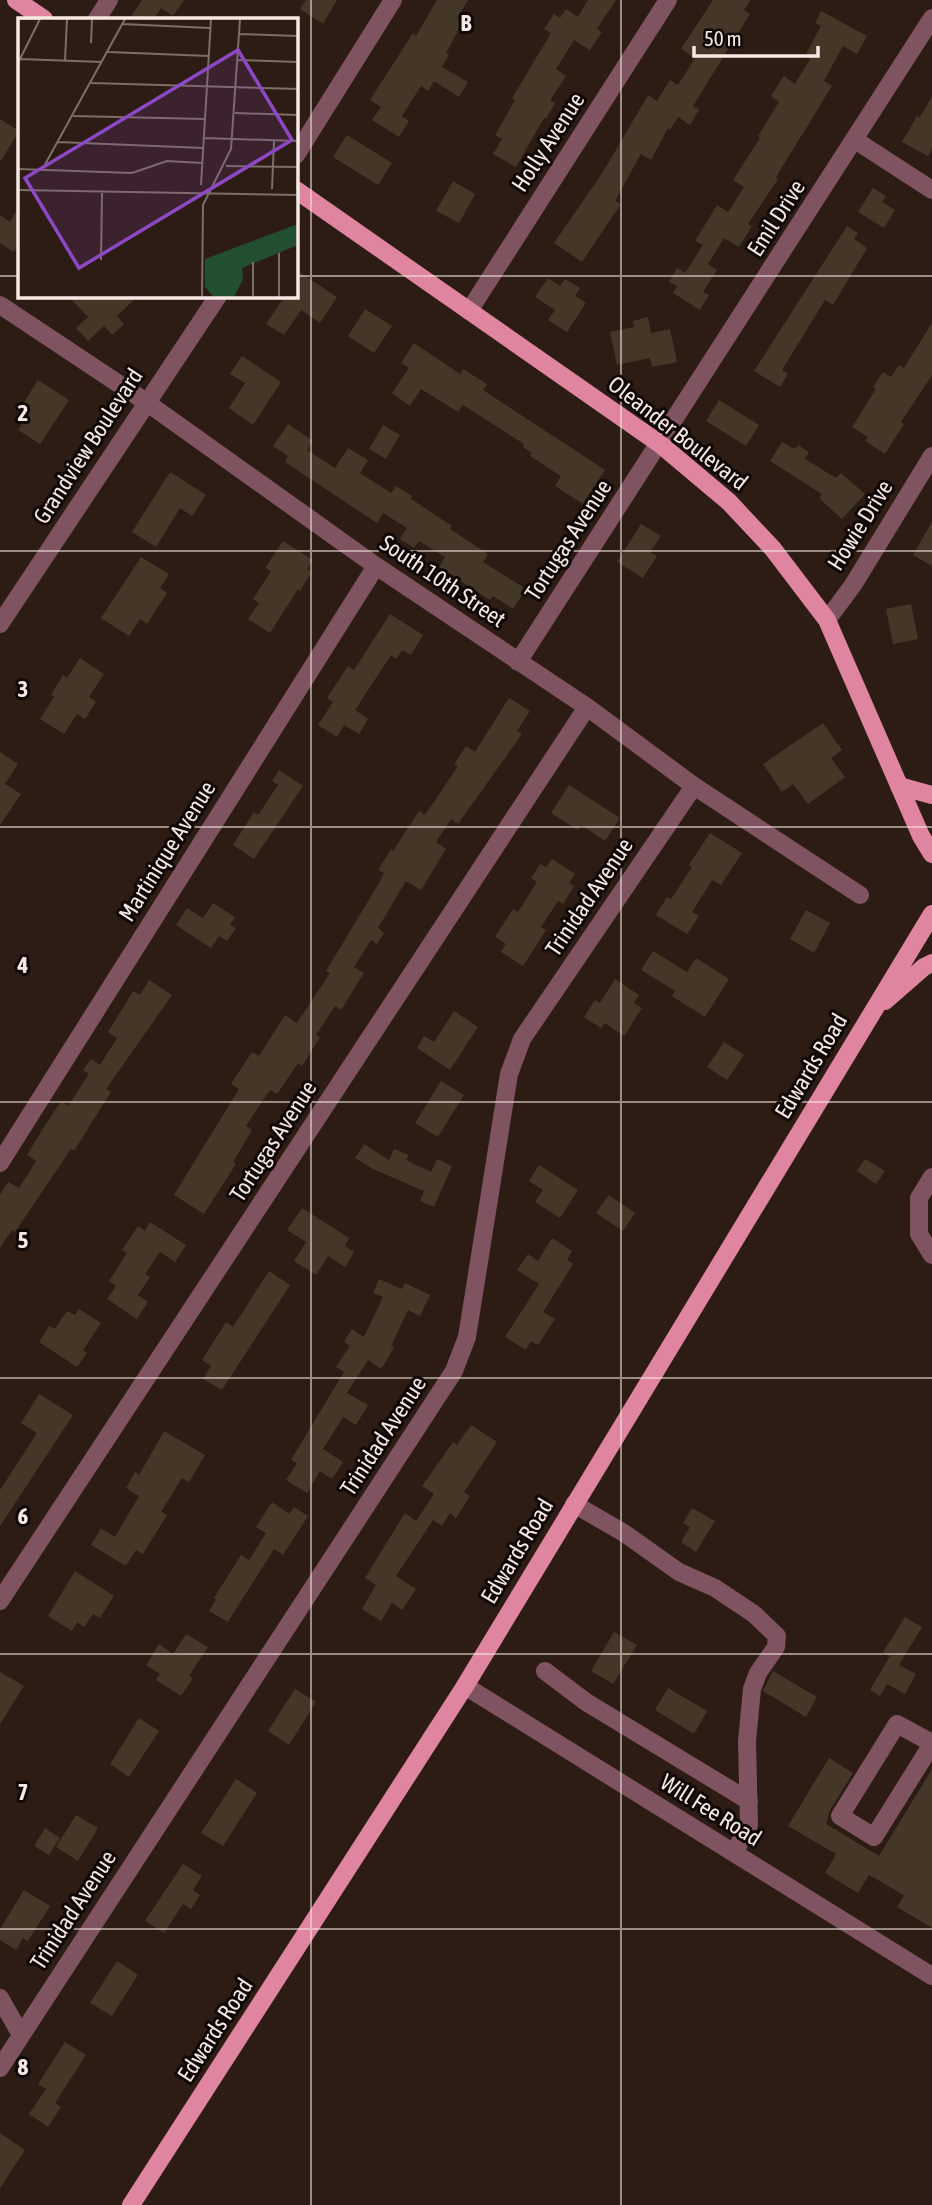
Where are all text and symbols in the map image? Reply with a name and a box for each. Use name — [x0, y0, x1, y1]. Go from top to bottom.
text: B — [461, 10, 472, 36]
scale bar — [694, 14, 818, 58]
inset map — [18, 18, 298, 298]
text: 50 m — [704, 26, 742, 50]
street label: Holly Avenue — [506, 88, 590, 196]
street label: Emil Drive — [742, 175, 810, 261]
street label: Grandview Boulevard — [28, 364, 148, 528]
street label: Oleander Boulevard — [603, 371, 753, 495]
text: 2 — [18, 400, 28, 426]
street label: Tortugas Avenue — [519, 475, 617, 605]
street label: Howie Drive — [822, 475, 898, 575]
street label: South 10th Street — [375, 530, 511, 632]
text: 3 — [18, 676, 28, 702]
street label: Martinique Avenue — [114, 776, 220, 926]
street label: Trinidad Avenue — [540, 833, 638, 961]
text: 4 — [17, 952, 29, 978]
street label: Edwards Road — [770, 1009, 852, 1123]
street label: Tortugas Avenue — [224, 1076, 322, 1206]
text: 5 — [18, 1227, 29, 1253]
street label: Trinidad Avenue — [335, 1372, 431, 1500]
street label: Edwards Road — [476, 1494, 558, 1608]
text: 6 — [18, 1503, 29, 1529]
street label: Will Fee Road — [656, 1769, 766, 1851]
text: 7 — [18, 1779, 28, 1805]
street label: Trinidad Avenue — [25, 1846, 121, 1974]
street label: Edwards Road — [172, 1974, 258, 2086]
text: 8 — [18, 2054, 29, 2080]

